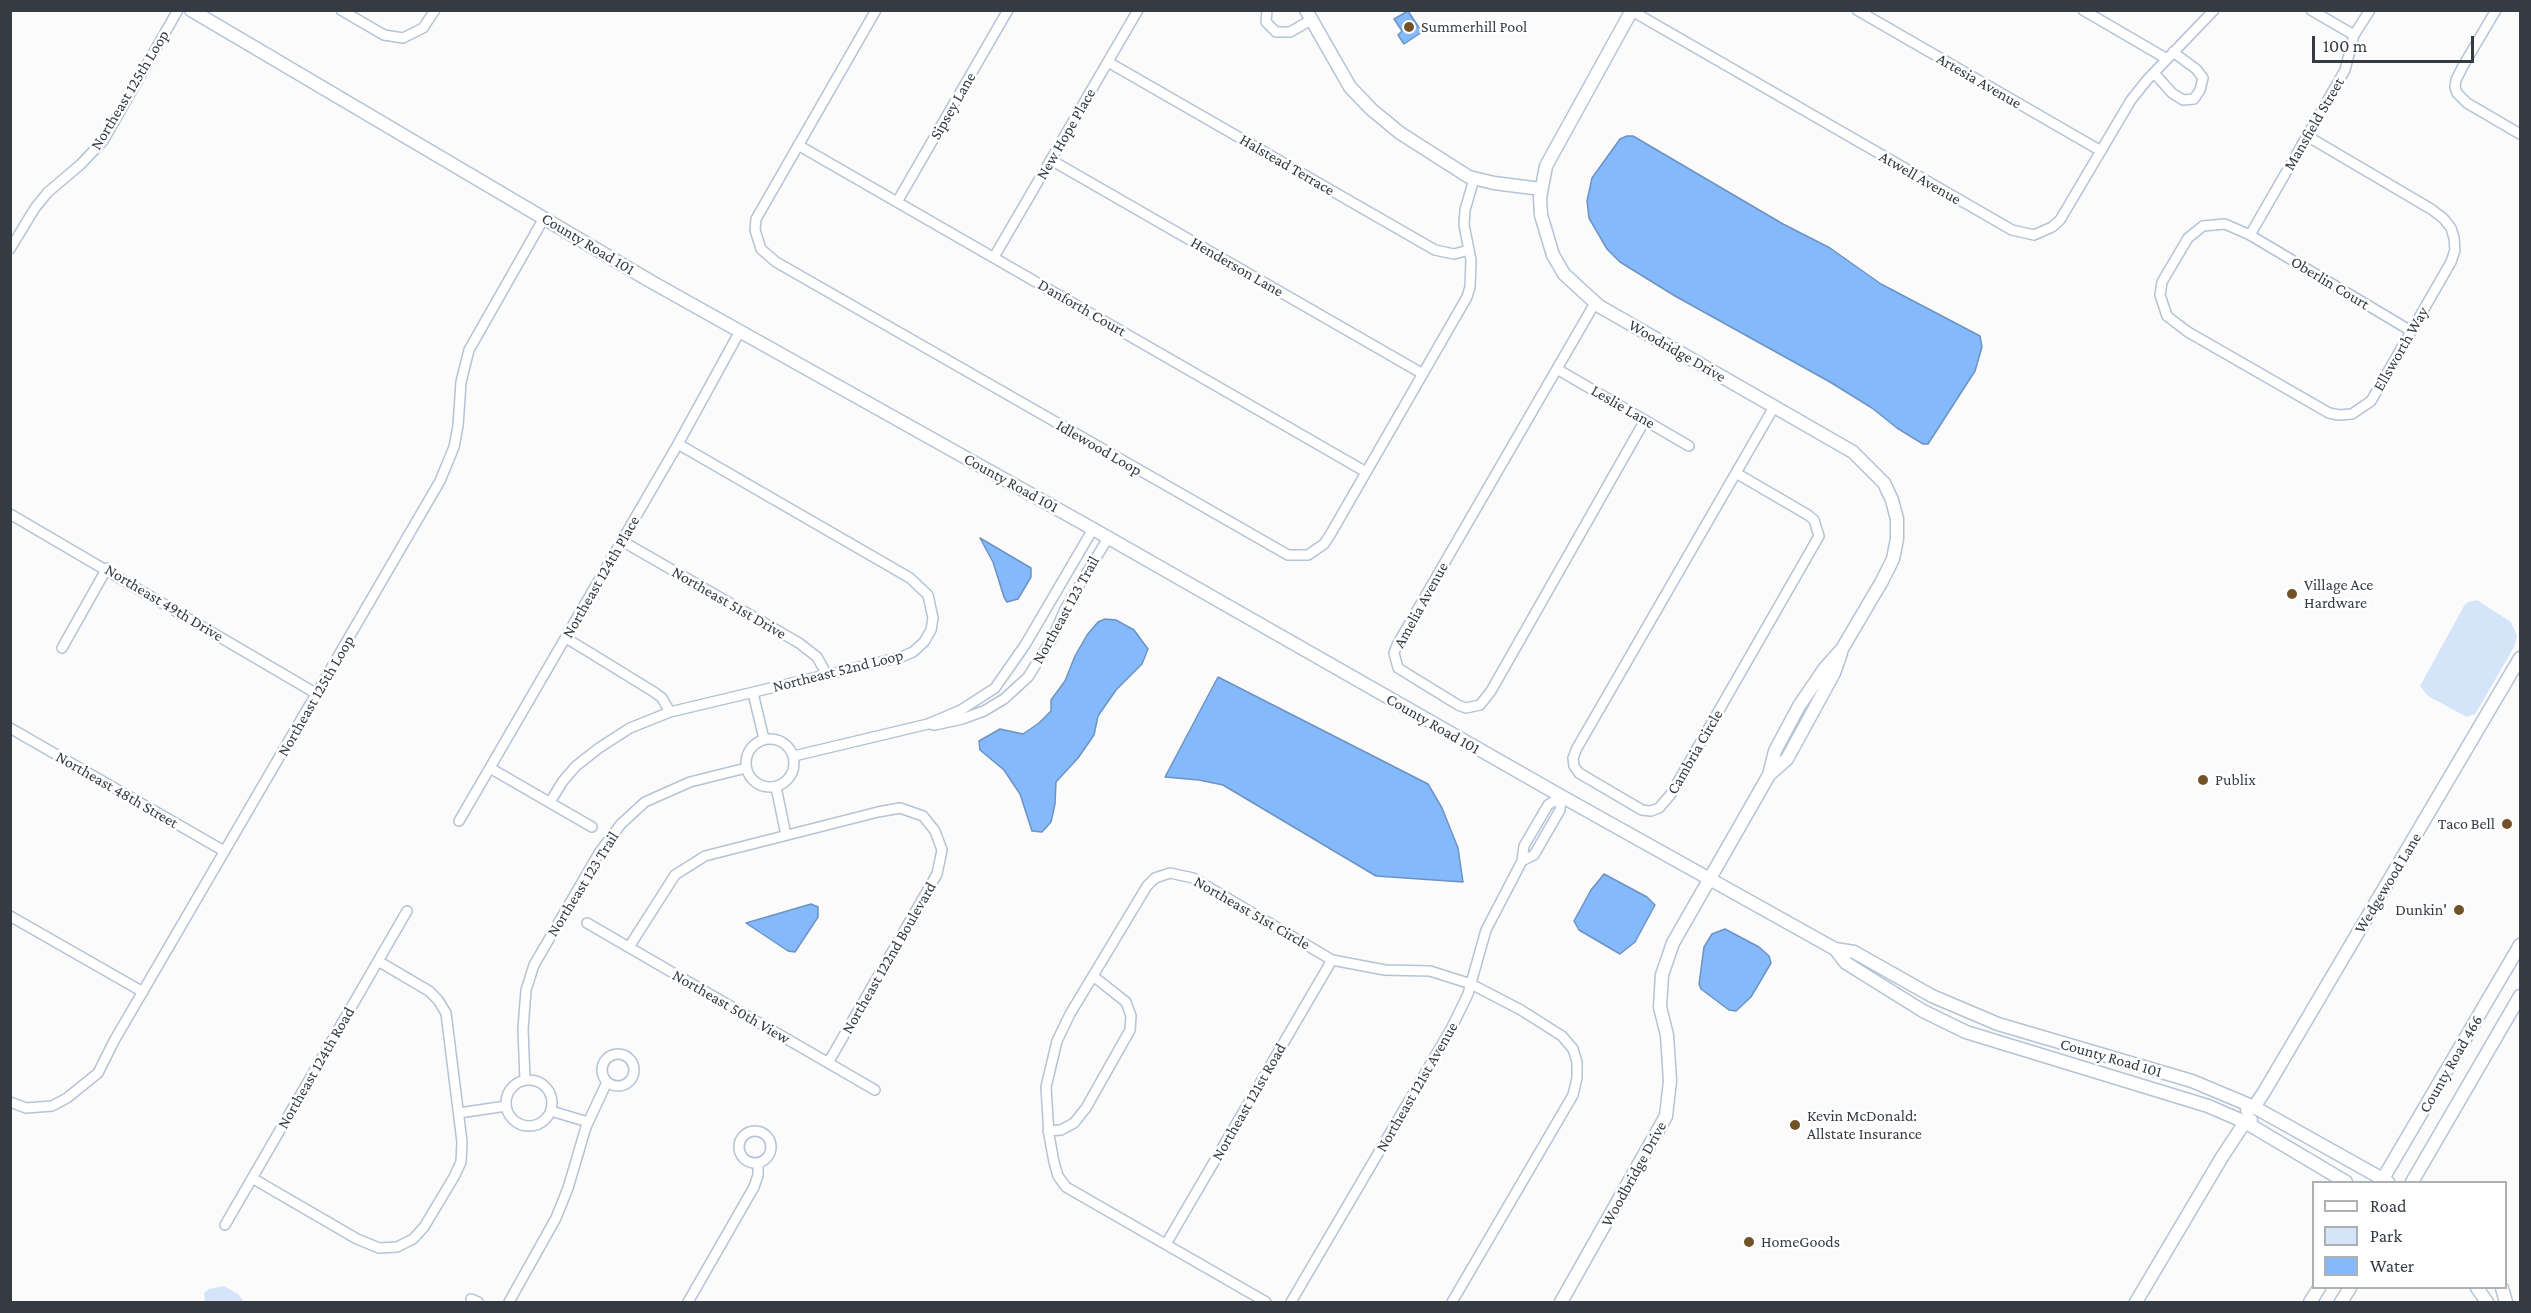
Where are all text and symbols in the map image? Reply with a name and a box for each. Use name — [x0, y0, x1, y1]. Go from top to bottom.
place label: Summerhill Pool — [1421, 17, 1527, 37]
marker: Summerhill Pool — [1402, 20, 1416, 34]
scale bar — [2315, 24, 2477, 62]
street label: Northeast 125th Loop — [87, 27, 173, 153]
text: 100 m — [2323, 36, 2367, 56]
street label: Artesia Avenue — [1933, 49, 2025, 113]
street label: Sipsey Lane — [926, 69, 980, 143]
street label: Mansfield Street — [2280, 74, 2348, 174]
street label: New Hope Place — [1032, 85, 1100, 183]
street label: Halstead Terrace — [1236, 130, 1338, 200]
street label: Atwell Avenue — [1876, 147, 1964, 209]
street label: County Road 101 — [538, 209, 638, 279]
street label: Henderson Lane — [1187, 233, 1287, 301]
street label: Oberlin Court — [2287, 252, 2373, 314]
street label: Danforth Court — [1035, 275, 1129, 341]
street label: Ellsworth Way — [2369, 303, 2433, 395]
street label: Woodridge Drive — [1625, 315, 1729, 387]
street label: Leslie Lane — [1588, 381, 1658, 433]
street label: Idlewood Loop — [1053, 416, 1145, 480]
street label: County Road 101 — [960, 449, 1062, 517]
street label: Northeast 124th Place — [558, 512, 644, 642]
street label: Northeast 123 Trail — [1028, 553, 1104, 667]
street label: Amelia Avenue — [1390, 559, 1452, 651]
street label: Northeast 49th Drive — [101, 560, 227, 646]
street label: Northeast 51st Drive — [668, 562, 790, 644]
place label: Village Ace Hardware — [2304, 575, 2373, 613]
marker: Village Ace Hardware — [2285, 587, 2299, 601]
street label: Northeast 125th Loop — [274, 632, 358, 760]
street label: Northeast 52nd Loop — [771, 645, 905, 697]
street label: County Road 101 — [1383, 689, 1483, 759]
street label: Cambria Circle — [1663, 706, 1727, 798]
street label: Northeast 48th Street — [52, 747, 182, 833]
place label: Publix — [2215, 770, 2256, 790]
marker: Publix — [2196, 773, 2210, 787]
place label: Taco Bell — [2438, 814, 2495, 834]
marker: Taco Bell — [2500, 817, 2514, 831]
street label: Northeast 123 Trail — [543, 828, 623, 940]
street label: Wedgewood Lane — [2350, 829, 2426, 937]
street label: Northeast 51st Circle — [1190, 872, 1314, 954]
street label: Northeast 122nd Boulevard — [838, 879, 940, 1037]
place label: Dunkin' — [2395, 900, 2447, 920]
marker: Dunkin' — [2452, 903, 2466, 917]
street label: Northeast 50th View — [669, 966, 793, 1048]
street label: Northeast 124th Road — [273, 1004, 359, 1132]
street label: County Road 466 — [2415, 1012, 2487, 1116]
street label: Northeast 121st Avenue — [1372, 1019, 1462, 1155]
street label: County Road 101 — [2058, 1034, 2164, 1082]
street label: Northeast 121st Road — [1208, 1040, 1290, 1164]
place label: Kevin McDonald: Allstate Insurance — [1807, 1106, 1922, 1144]
street label: Woodbridge Drive — [1597, 1118, 1671, 1230]
marker: Kevin McDonald: Allstate Insurance — [1788, 1118, 1802, 1132]
legend — [2312, 1181, 2507, 1289]
text: Road — [2370, 1196, 2407, 1216]
text: Park — [2370, 1226, 2402, 1246]
place label: HomeGoods — [1761, 1232, 1840, 1252]
marker: HomeGoods — [1742, 1235, 1756, 1249]
text: Water — [2370, 1256, 2414, 1276]

